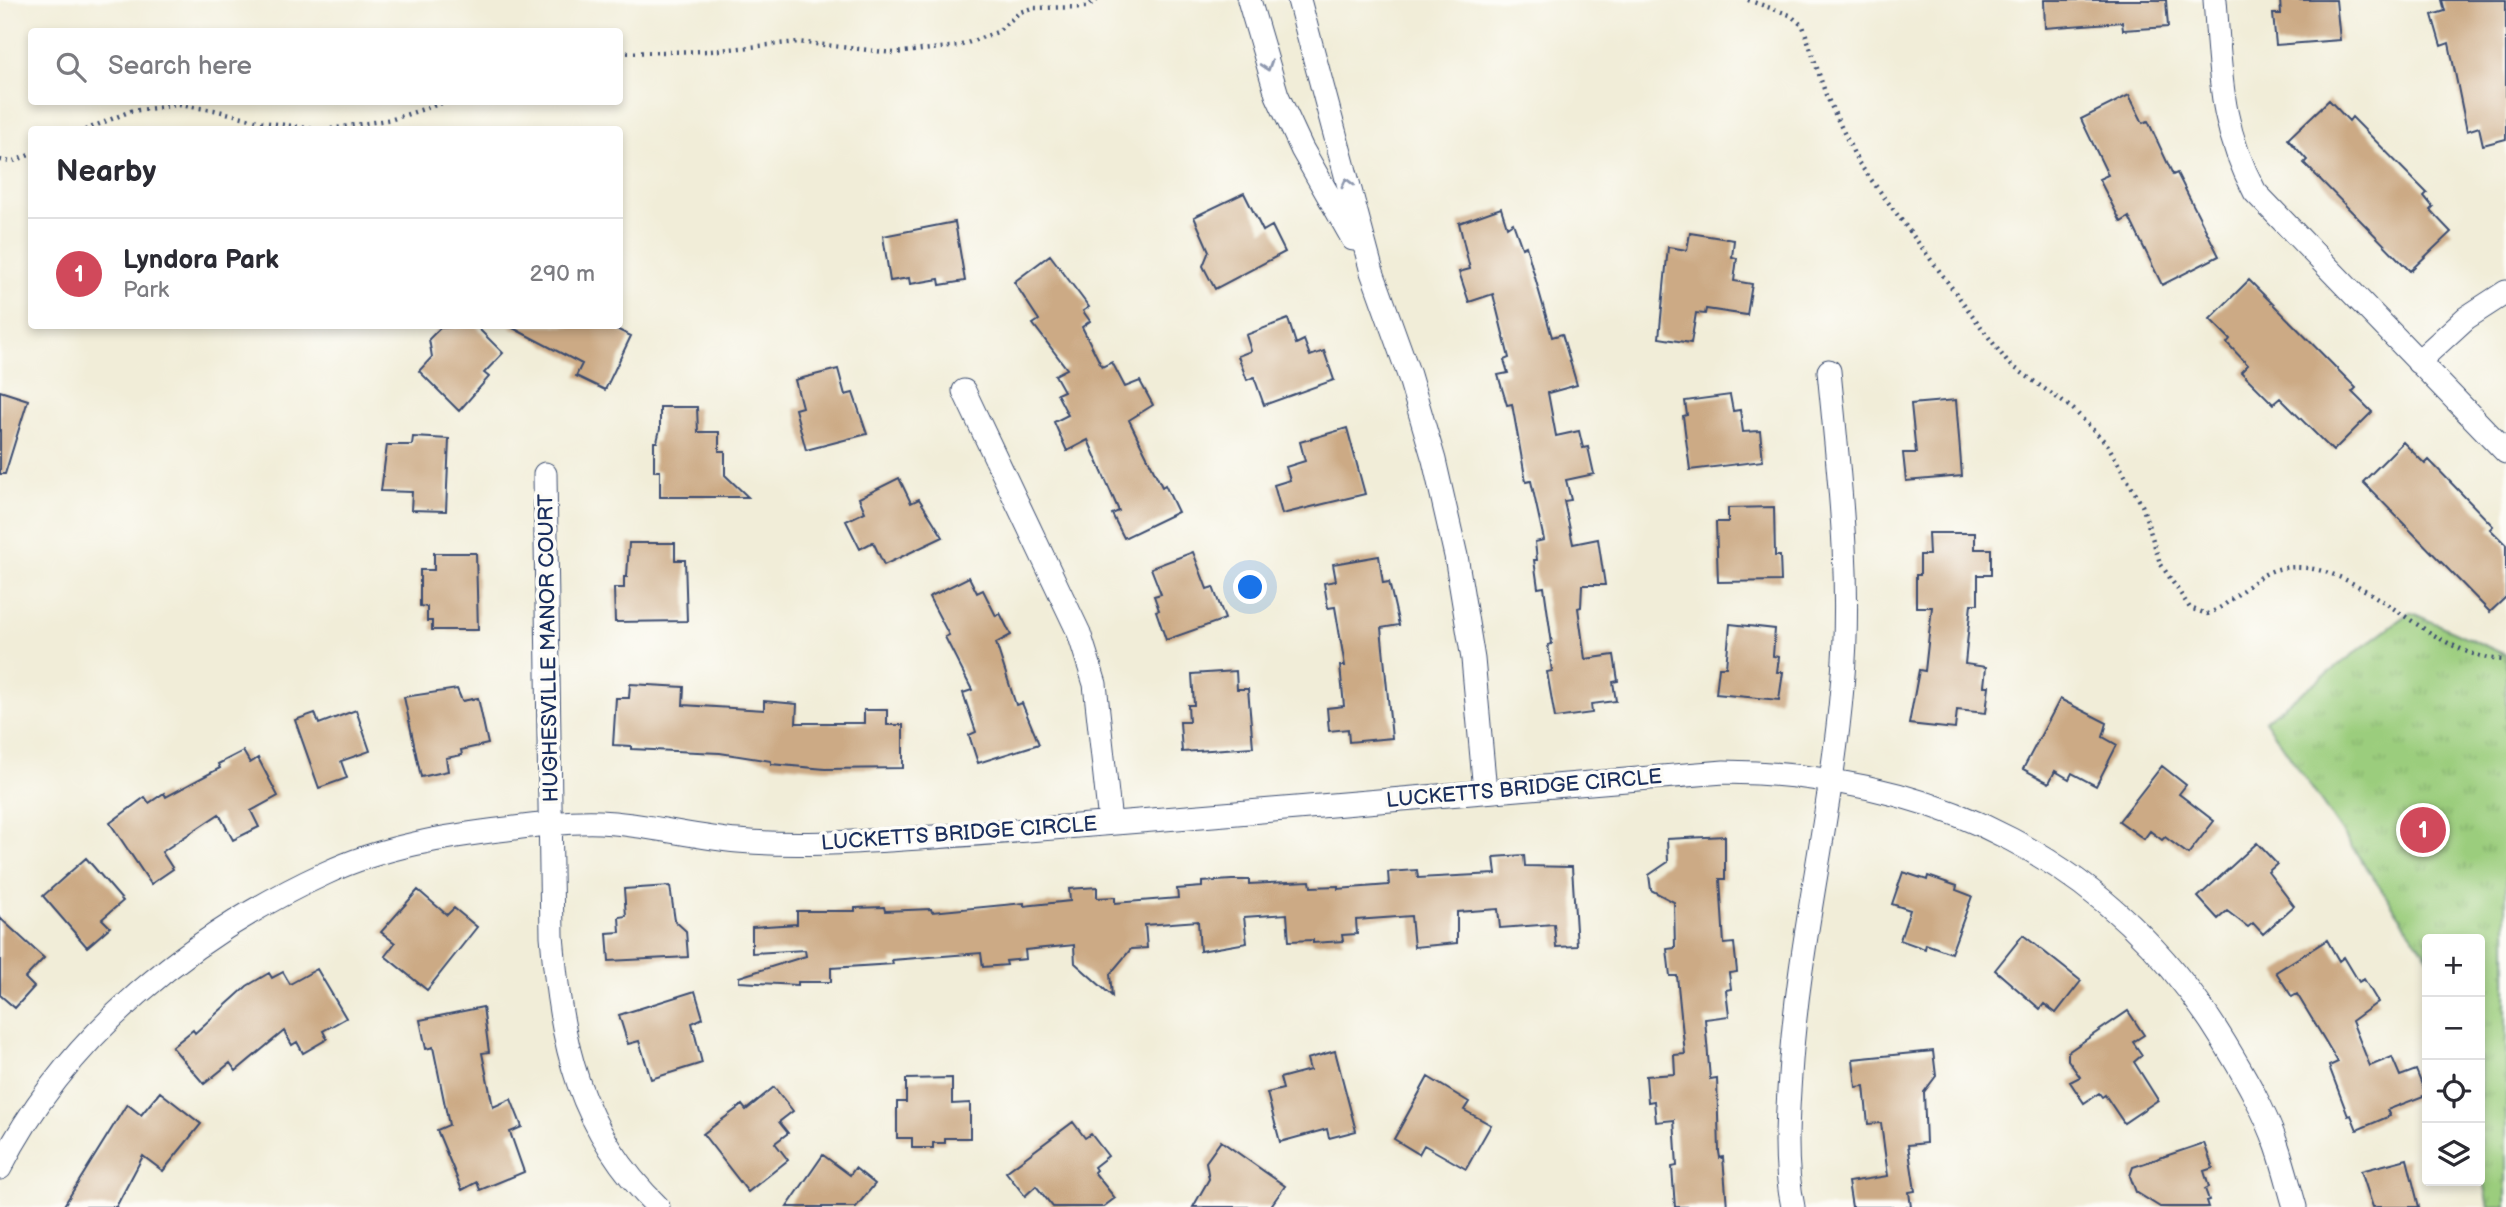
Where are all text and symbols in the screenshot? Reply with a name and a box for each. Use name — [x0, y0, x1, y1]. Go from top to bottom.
search box — [28, 28, 623, 105]
icon: search — [52, 48, 90, 86]
text: Search here — [108, 51, 252, 82]
one-way arrow — [1259, 59, 1273, 72]
text: Nearby — [56, 154, 156, 190]
one-way arrow — [1341, 177, 1355, 189]
text: Lyndora Park — [123, 245, 279, 276]
text: 1 — [74, 260, 84, 288]
text: 290 m — [529, 260, 595, 288]
text: Park — [123, 276, 169, 304]
street label: HUGHESVILLE MANOR COURT — [533, 493, 564, 803]
your location — [1233, 570, 1267, 604]
street label: LUCKETTS BRIDGE CIRCLE — [1385, 764, 1663, 813]
pin: 1 — [2400, 804, 2446, 856]
street label: LUCKETTS BRIDGE CIRCLE — [820, 811, 1098, 856]
map controls — [2422, 934, 2485, 1186]
button: + — [2422, 934, 2485, 997]
button: − — [2422, 997, 2485, 1060]
button: locate — [2422, 1060, 2485, 1123]
button: layers — [2422, 1123, 2485, 1186]

